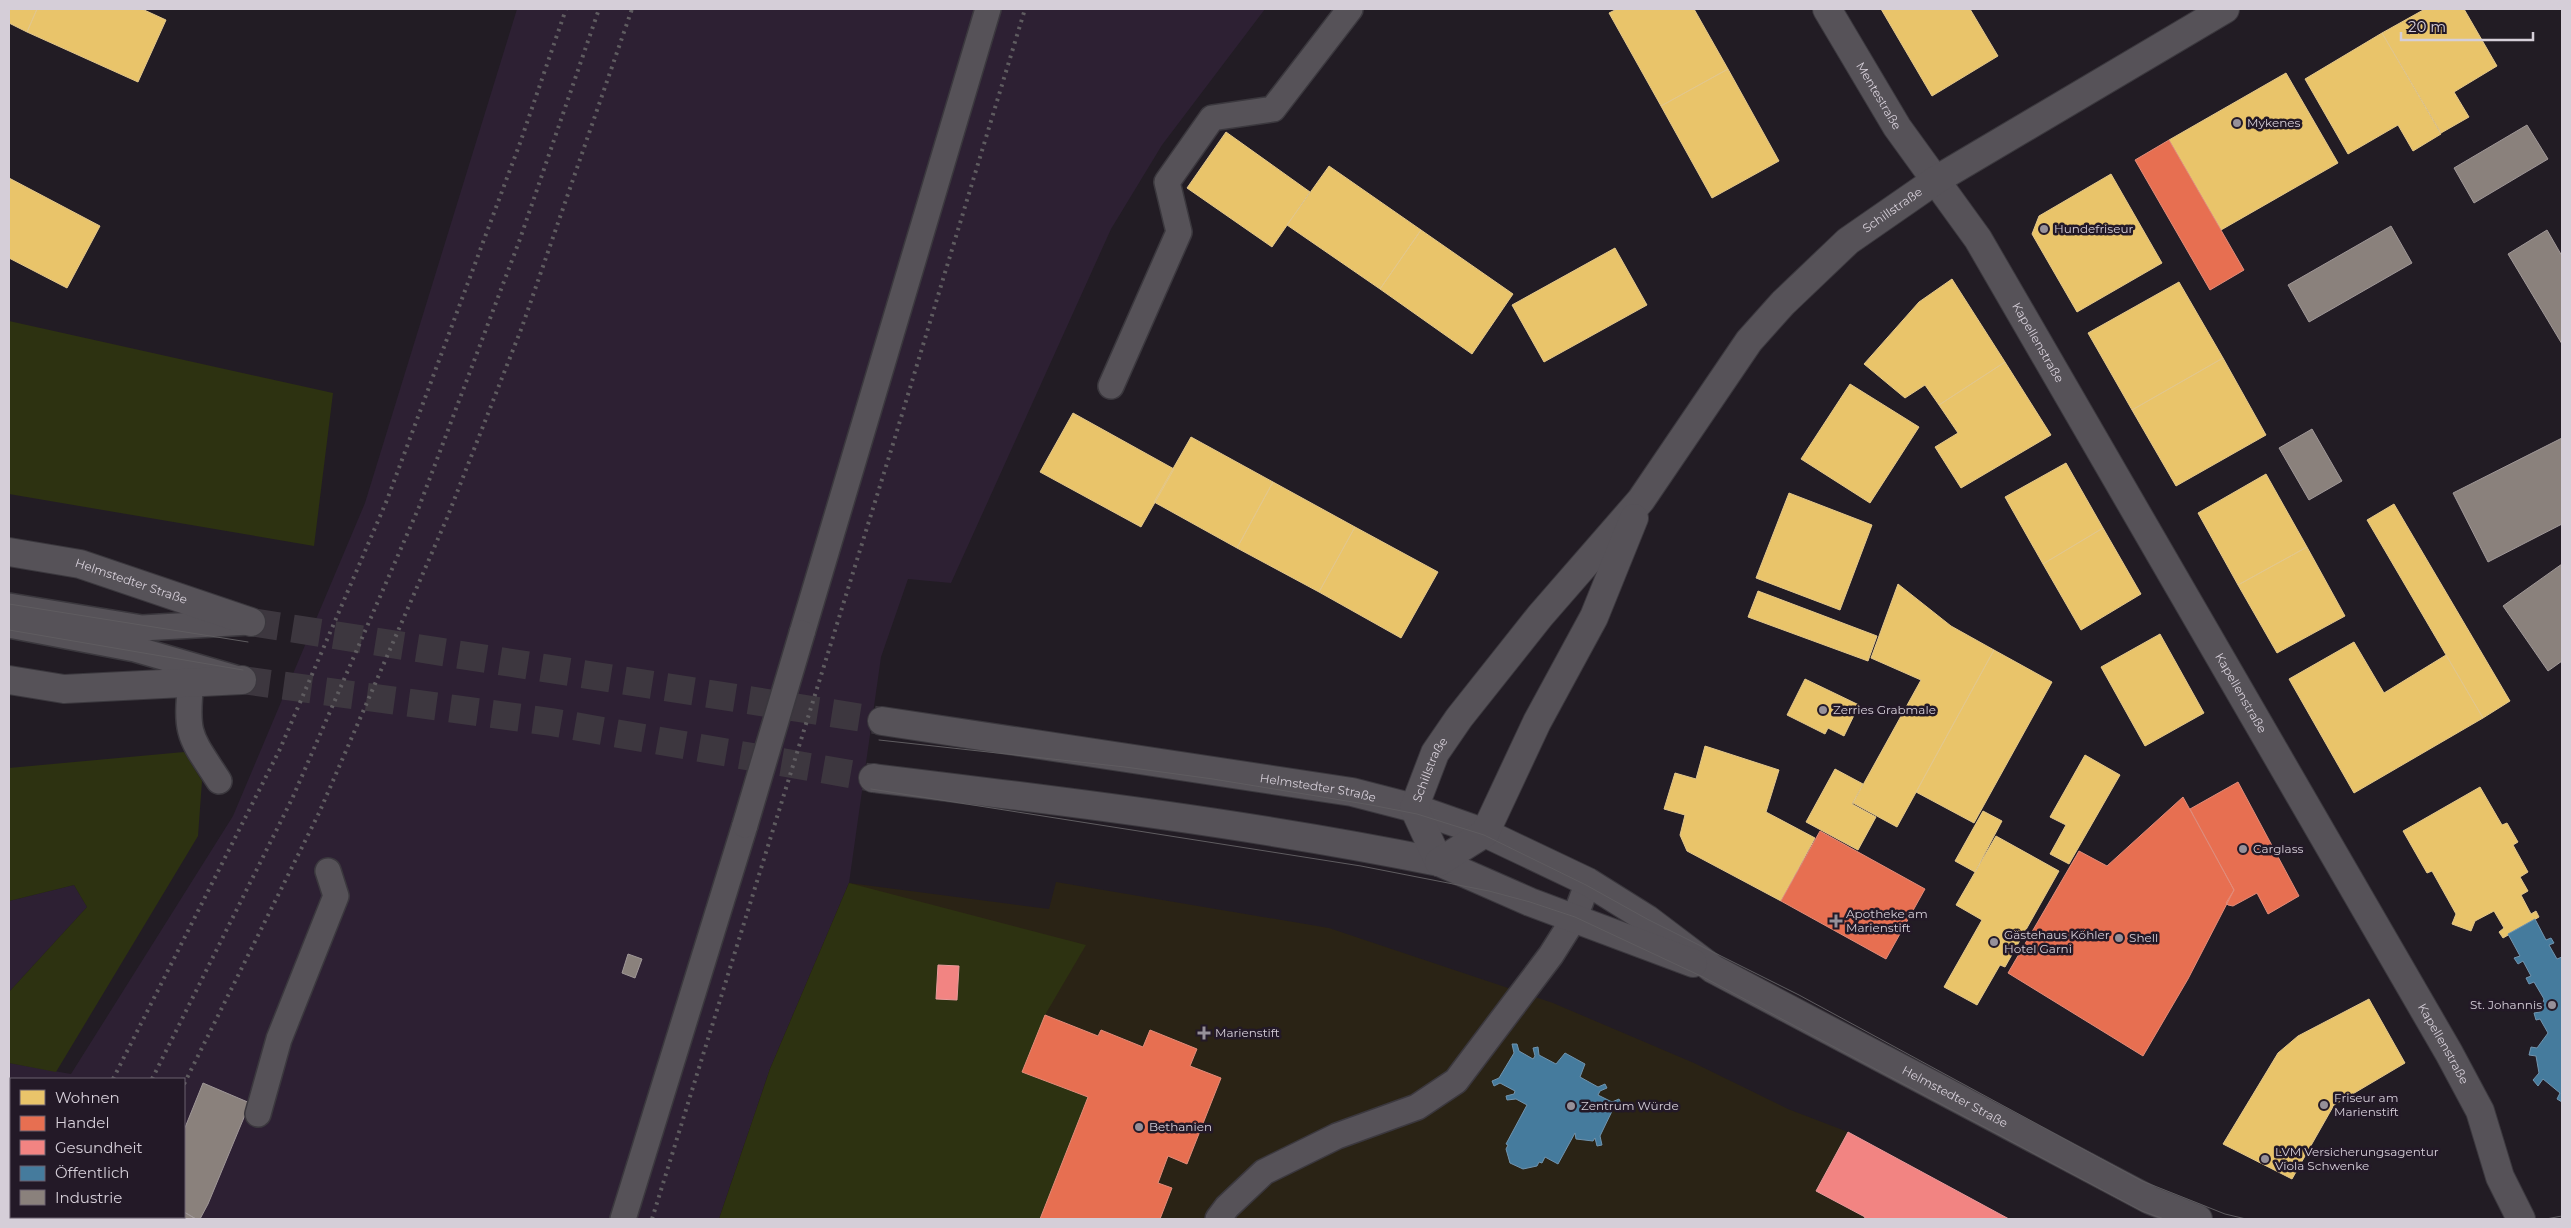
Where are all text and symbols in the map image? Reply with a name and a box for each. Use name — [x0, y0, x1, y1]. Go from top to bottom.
scale bar — [2401, 10, 2534, 42]
text: 20 m — [2408, 17, 2446, 36]
street label: Mentestraße — [1853, 59, 1905, 132]
place label: Mykenes — [2247, 115, 2300, 130]
marker: Mykenes — [2231, 117, 2243, 129]
street label: Schillstraße — [1859, 184, 1925, 236]
place label: Hundefriseur — [2054, 221, 2133, 236]
marker: Hundefriseur — [2038, 223, 2050, 235]
street label: Kapellenstraße — [2009, 299, 2067, 385]
street label: Helmstedter Straße — [73, 555, 189, 607]
street label: Kapellenstraße — [2212, 650, 2270, 736]
place label: Zerries Grabmale — [1833, 702, 1936, 717]
marker: Zerries Grabmale — [1817, 704, 1829, 716]
street label: Schillstraße — [1409, 734, 1451, 804]
street label: Helmstedter Straße — [1259, 770, 1378, 805]
place label: Carglass — [2253, 841, 2304, 856]
marker: Carglass — [2237, 843, 2249, 855]
place label: Apotheke am Marienstift — [1846, 906, 1928, 935]
marker: Apotheke am Marienstift — [1830, 915, 1842, 927]
place label: Gästehaus Köhler Hotel Garni — [2004, 927, 2110, 956]
place label: Shell — [2129, 930, 2158, 945]
marker: Shell — [2113, 932, 2125, 944]
marker: Gästehaus Köhler Hotel Garni — [1988, 936, 2000, 948]
place label: St. Johannis — [2470, 997, 2542, 1012]
marker: St. Johannis — [2546, 999, 2558, 1011]
street label: Kapellenstraße — [2415, 1001, 2472, 1086]
place label: Marienstift — [1215, 1025, 1280, 1040]
marker: Marienstift — [1197, 1026, 1211, 1040]
street label: Helmstedter Straße — [1900, 1062, 2011, 1130]
legend — [10, 1078, 185, 1218]
text: Wohnen — [55, 1088, 120, 1107]
place label: Friseur am Marienstift — [2334, 1090, 2399, 1119]
place label: Zentrum Würde — [1581, 1098, 1679, 1113]
marker: Friseur am Marienstift — [2318, 1099, 2330, 1111]
marker: Zentrum Würde — [1565, 1100, 1577, 1112]
text: Handel — [55, 1113, 109, 1132]
place label: Bethanien — [1149, 1119, 1212, 1134]
marker: Bethanien — [1133, 1121, 1145, 1133]
text: Gesundheit — [55, 1138, 143, 1157]
place label: LVM Versicherungsagentur Viola Schwenke — [2275, 1144, 2439, 1173]
marker: LVM Versicherungsagentur Viola Schwenke — [2259, 1153, 2271, 1165]
text: Öffentlich — [55, 1163, 129, 1182]
text: Industrie — [55, 1188, 122, 1207]

